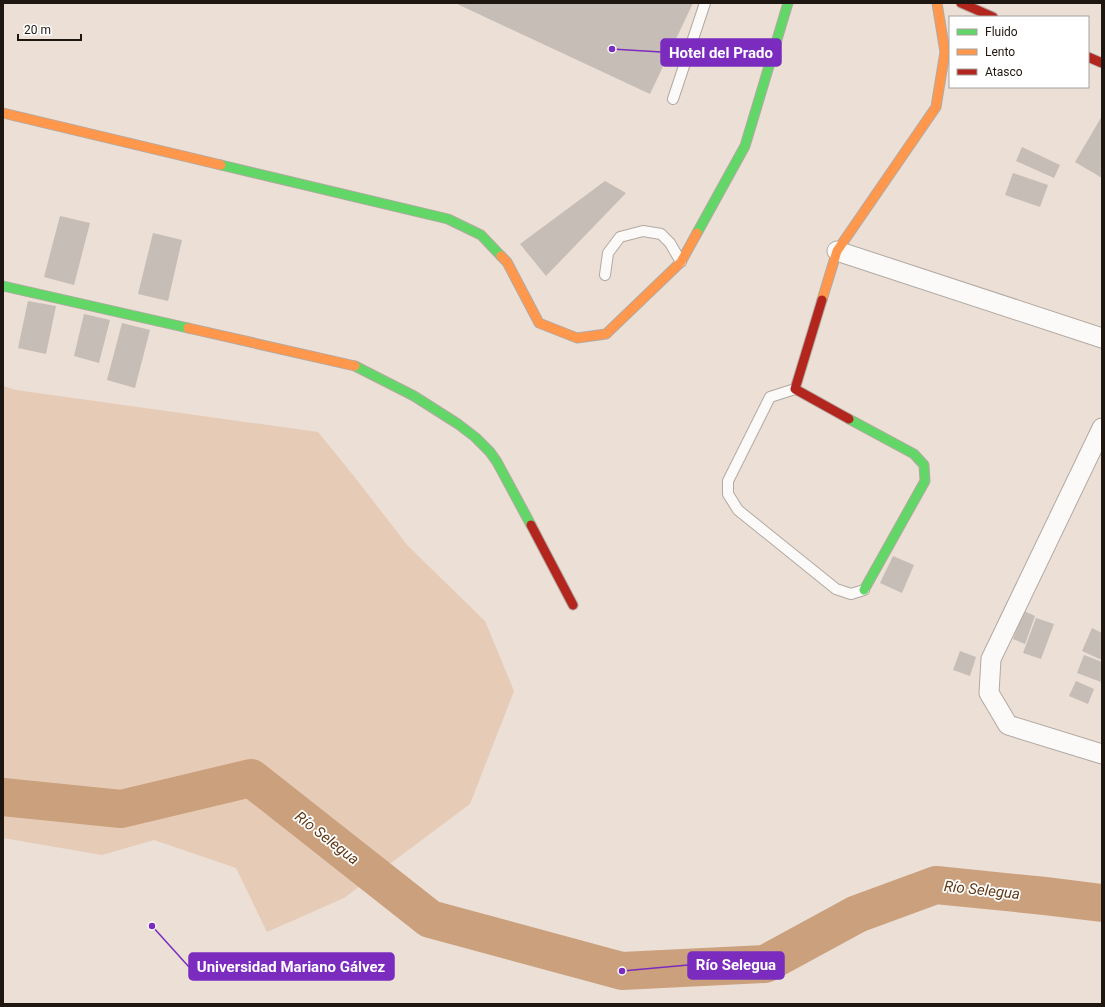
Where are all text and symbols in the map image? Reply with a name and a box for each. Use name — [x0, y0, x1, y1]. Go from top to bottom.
scale bar — [18, 16, 81, 42]
legend — [949, 16, 1089, 88]
text: 20 m — [24, 23, 51, 37]
text: Fluido — [985, 25, 1018, 39]
callout: Hotel del Prado — [661, 39, 781, 66]
text: Hotel del Prado — [669, 44, 773, 62]
text: Lento — [985, 45, 1015, 59]
text: Atasco — [985, 65, 1023, 79]
water label: Río Selegua — [291, 807, 363, 869]
water label: Río Selegua — [943, 877, 1021, 903]
callout: Río Selegua — [688, 952, 784, 979]
callout: Universidad Mariano Gálvez — [189, 953, 394, 980]
text: Río Selegua — [696, 956, 776, 974]
text: Universidad Mariano Gálvez — [197, 958, 386, 976]

